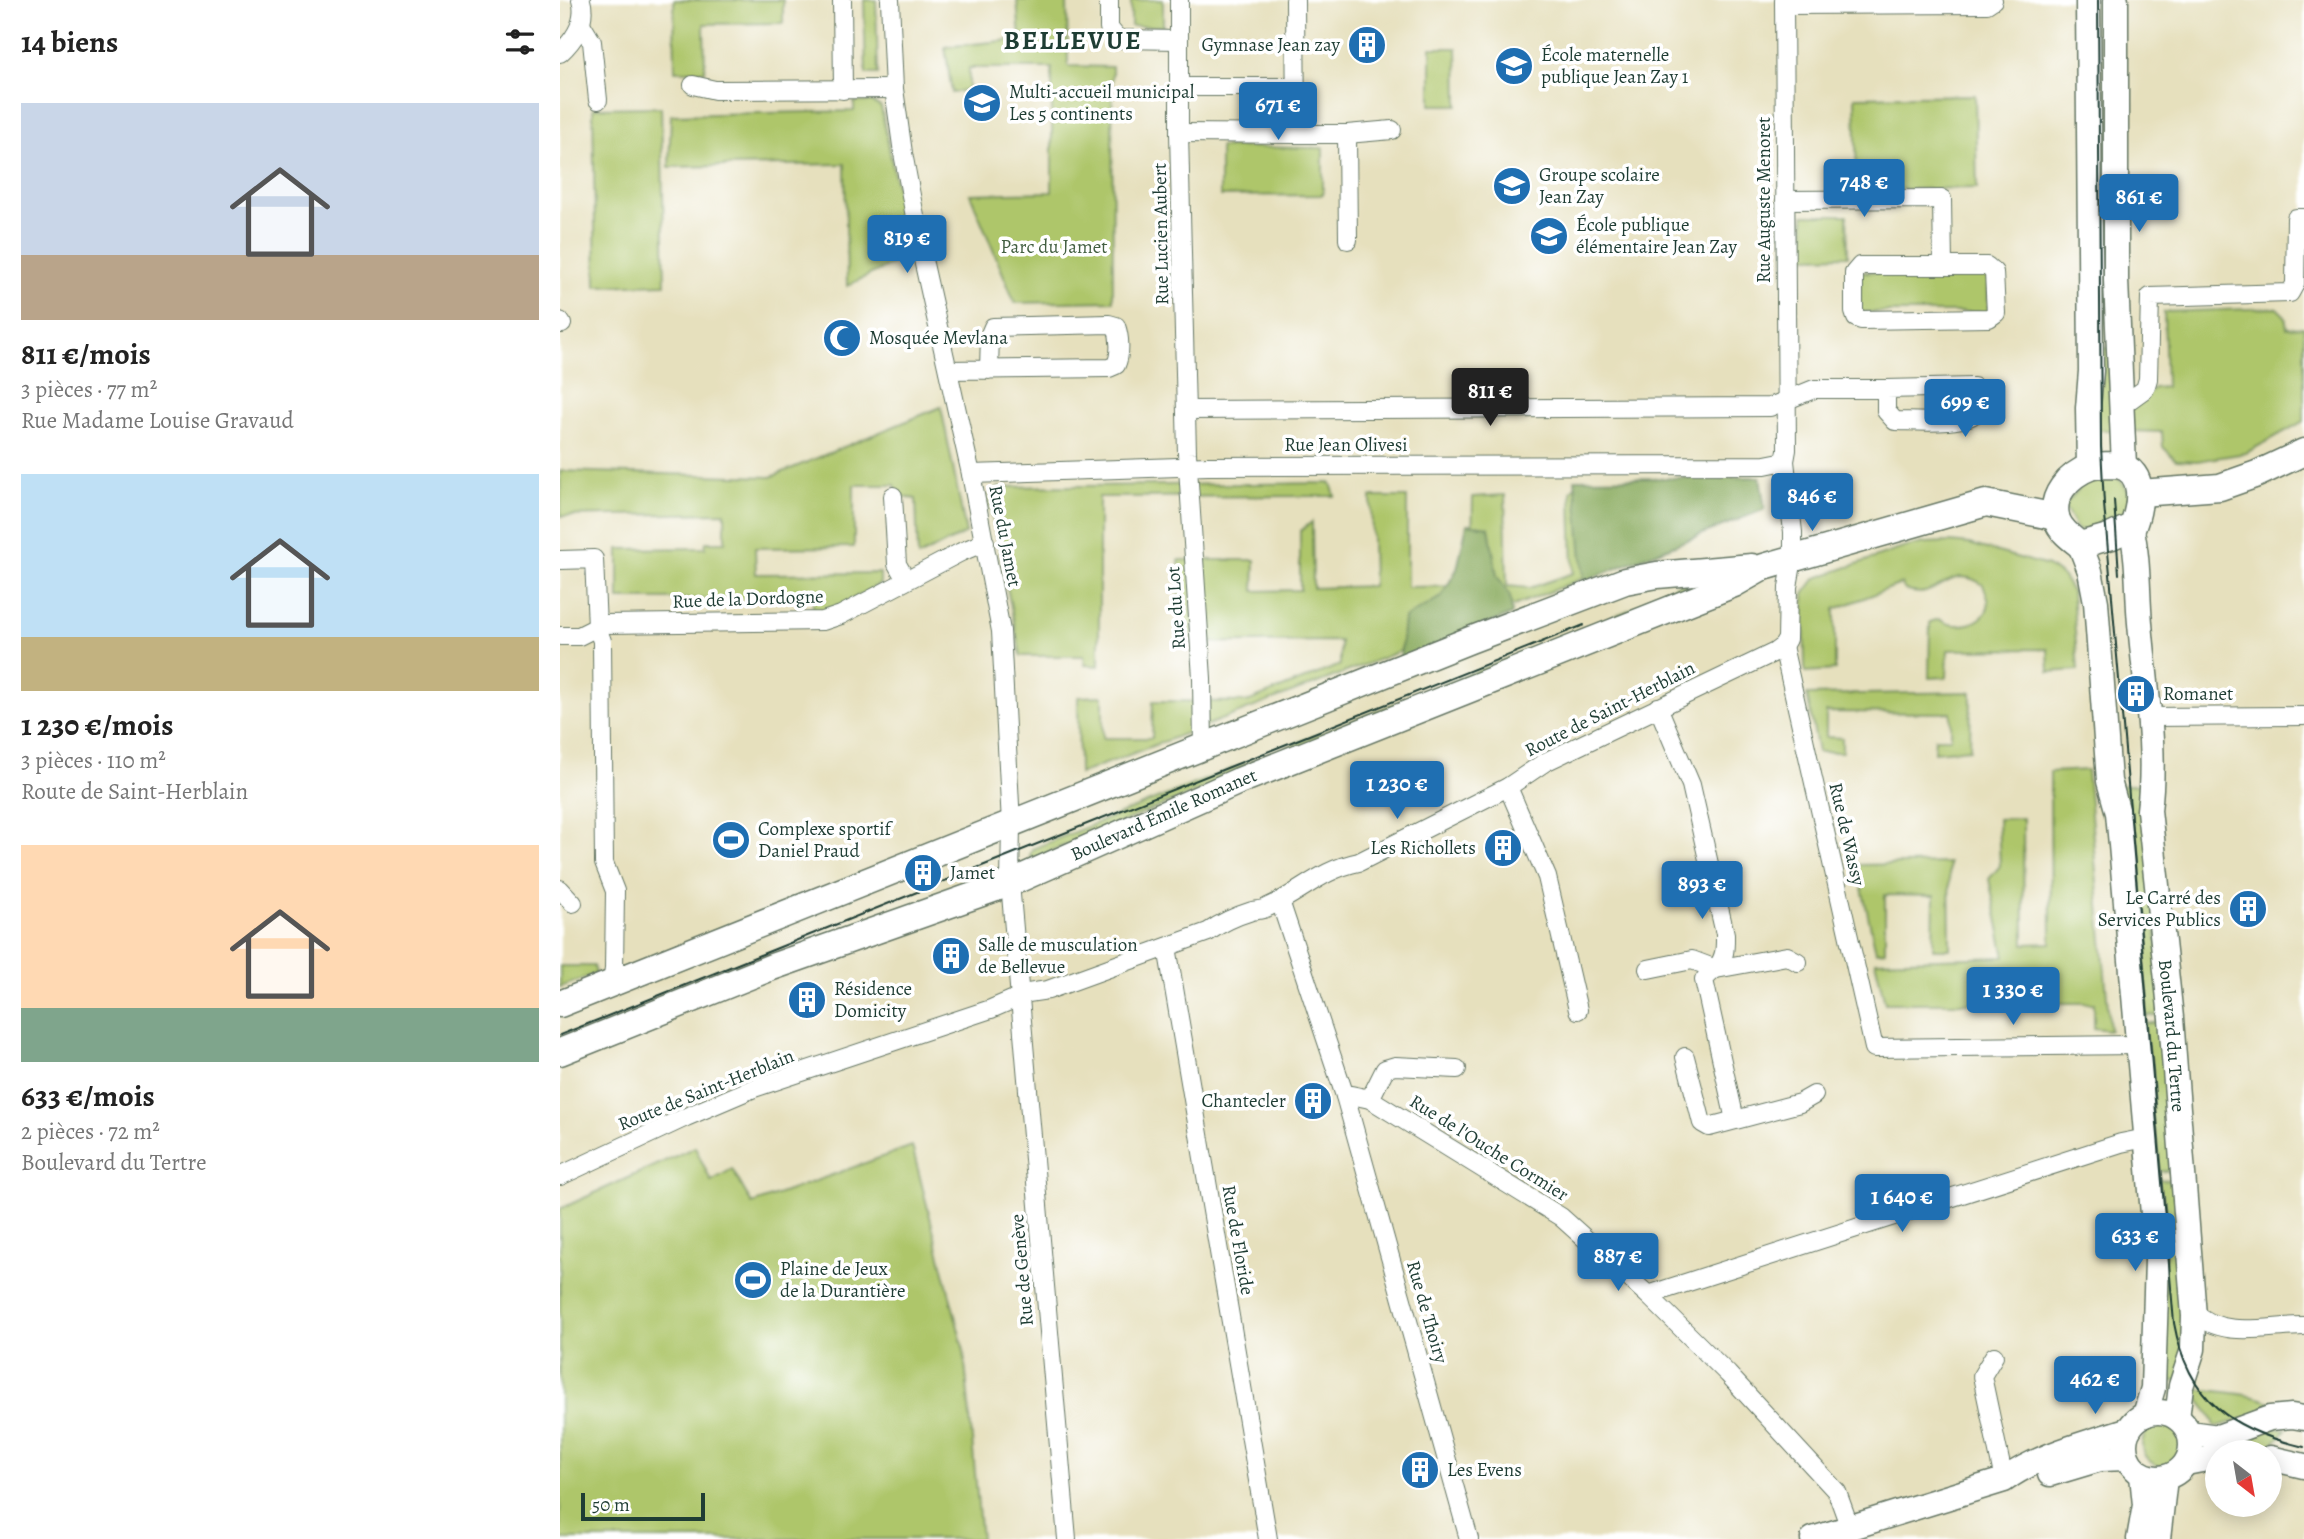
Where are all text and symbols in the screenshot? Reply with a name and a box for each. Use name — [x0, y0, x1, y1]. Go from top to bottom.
text: 14 biens — [21, 22, 118, 62]
icon: filters — [501, 23, 539, 61]
district label: BELLEVUE — [1003, 23, 1143, 58]
building icon: Gymnase Jean zay — [1346, 24, 1388, 66]
place label: Gymnase Jean zay — [1202, 32, 1341, 58]
place label: École maternelle publique Jean Zay 1 — [1541, 42, 1689, 90]
school or university icon: École maternelle publique Jean Zay 1 — [1493, 45, 1535, 87]
place label: Multi-accueil municipal Les 5 continents — [1009, 79, 1195, 127]
school or university icon: Multi-accueil municipal Les 5 continents — [961, 82, 1003, 124]
pin: 671 € — [1229, 82, 1327, 142]
text: 671 € — [1255, 89, 1301, 120]
street label: Rue Auguste Menoret — [1751, 117, 1777, 283]
icon: home — [217, 149, 343, 275]
pin: 748 € — [1815, 160, 1913, 219]
place label: Groupe scolaire Jean Zay — [1539, 162, 1660, 210]
street label: Rue Lucien Aubert — [1147, 163, 1175, 305]
school or university icon: Groupe scolaire Jean Zay — [1491, 165, 1533, 207]
text: 748 € — [1840, 166, 1888, 197]
pin: 861 € — [2090, 174, 2188, 234]
text: 861 € — [2115, 181, 2163, 212]
place label: École publique élémentaire Jean Zay — [1576, 212, 1738, 260]
school or university icon: École publique élémentaire Jean Zay — [1528, 215, 1570, 257]
pin: 819 € — [858, 216, 956, 275]
text: 819 € — [883, 222, 931, 253]
park label: Parc du Jamet — [1000, 234, 1108, 260]
mosque icon: Mosquée Mevlana — [821, 317, 863, 359]
place label: Mosquée Mevlana — [869, 325, 1008, 351]
text: 811 €/mois — [21, 334, 151, 374]
pin: 811 € — [1441, 368, 1539, 428]
text: 3 pièces · 77 m² — [21, 374, 157, 405]
text: 811 € — [1468, 375, 1512, 406]
pin: 699 € — [1916, 380, 2014, 439]
text: 699 € — [1940, 386, 1990, 417]
text: Rue Madame Louise Gravaud — [21, 405, 294, 436]
street label: Rue Jean Olivesi — [1284, 432, 1408, 458]
pin: 846 € — [1763, 474, 1861, 533]
text: 846 € — [1787, 480, 1837, 511]
street label: Rue du Jamet — [982, 483, 1028, 589]
icon: home — [217, 520, 343, 646]
street label: Rue du Lot — [1160, 566, 1192, 650]
street label: Rue de la Dordogne — [672, 583, 824, 615]
street label: Route de Saint-Herblain — [1520, 655, 1700, 763]
building icon: Romanet — [2115, 673, 2157, 715]
place label: Romanet — [2163, 681, 2233, 707]
text: 1 230 €/mois — [21, 705, 173, 745]
text: 3 pièces · 110 m² — [21, 745, 166, 776]
street label: Boulevard Émile Romanet — [1066, 762, 1261, 867]
pin: 1 230 € — [1332, 762, 1462, 821]
text: 1 230 € — [1366, 768, 1428, 799]
text: Route de Saint-Herblain — [21, 776, 248, 807]
street label: Rue de Wassy — [1823, 780, 1872, 889]
place label: Complexe sportif Daniel Praud — [758, 816, 894, 864]
sports icon: Complexe sportif Daniel Praud — [710, 819, 752, 861]
building icon: Les Richollets — [1482, 827, 1524, 869]
place label: Les Richollets — [1370, 835, 1476, 861]
building icon: Jamet — [902, 852, 944, 894]
place label: Jamet — [950, 860, 995, 886]
pin: 893 € — [1653, 862, 1751, 921]
text: 893 € — [1678, 868, 1726, 899]
place label: Le Carré des Services Publics — [2098, 885, 2221, 933]
building icon: Le Carré des Services Publics — [2227, 888, 2269, 930]
icon: home — [217, 891, 343, 1017]
place label: Salle de musculation de Bellevue — [978, 932, 1138, 980]
building icon: Salle de musculation de Bellevue — [930, 935, 972, 977]
street label: Boulevard du Tertre — [2152, 958, 2191, 1113]
pin: 1 330 € — [1948, 968, 2078, 1027]
text: 1 330 € — [1983, 974, 2043, 1005]
place label: Résidence Domicity — [834, 976, 912, 1024]
building icon: Résidence Domicity — [786, 979, 828, 1021]
street label: Route de Saint-Herblain — [614, 1043, 798, 1137]
text: 633 €/mois — [21, 1076, 155, 1116]
building icon: Chantecler — [1292, 1080, 1334, 1122]
place label: Chantecler — [1201, 1088, 1286, 1114]
street label: Rue de l'Ouche Cormier — [1404, 1088, 1574, 1208]
text: 2 pièces · 72 m² — [21, 1116, 160, 1147]
text: Boulevard du Tertre — [21, 1147, 207, 1178]
pin: 1 640 € — [1837, 1174, 1967, 1234]
text: 1 640 € — [1871, 1181, 1933, 1212]
street label: Rue de Floride — [1216, 1183, 1260, 1297]
street label: Rue de Genève — [1004, 1213, 1040, 1327]
pin: 633 € — [2086, 1214, 2184, 1273]
text: 633 € — [2111, 1220, 2159, 1251]
pin: 887 € — [1569, 1234, 1667, 1293]
text: 887 € — [1593, 1240, 1643, 1271]
place label: Plaine de Jeux de la Durantière — [780, 1256, 905, 1304]
street label: Rue de Thoiry — [1400, 1258, 1454, 1367]
sports icon: Plaine de Jeux de la Durantière — [732, 1259, 774, 1301]
pin: 462 € — [2046, 1356, 2144, 1416]
text: 462 € — [2070, 1363, 2120, 1394]
north arrow — [2205, 1440, 2282, 1517]
map controls — [2205, 1440, 2282, 1517]
building icon: Les Evens — [1399, 1449, 1441, 1491]
place label: Les Evens — [1447, 1457, 1522, 1483]
scale bar — [581, 1490, 705, 1522]
text: 50 m — [592, 1492, 630, 1518]

